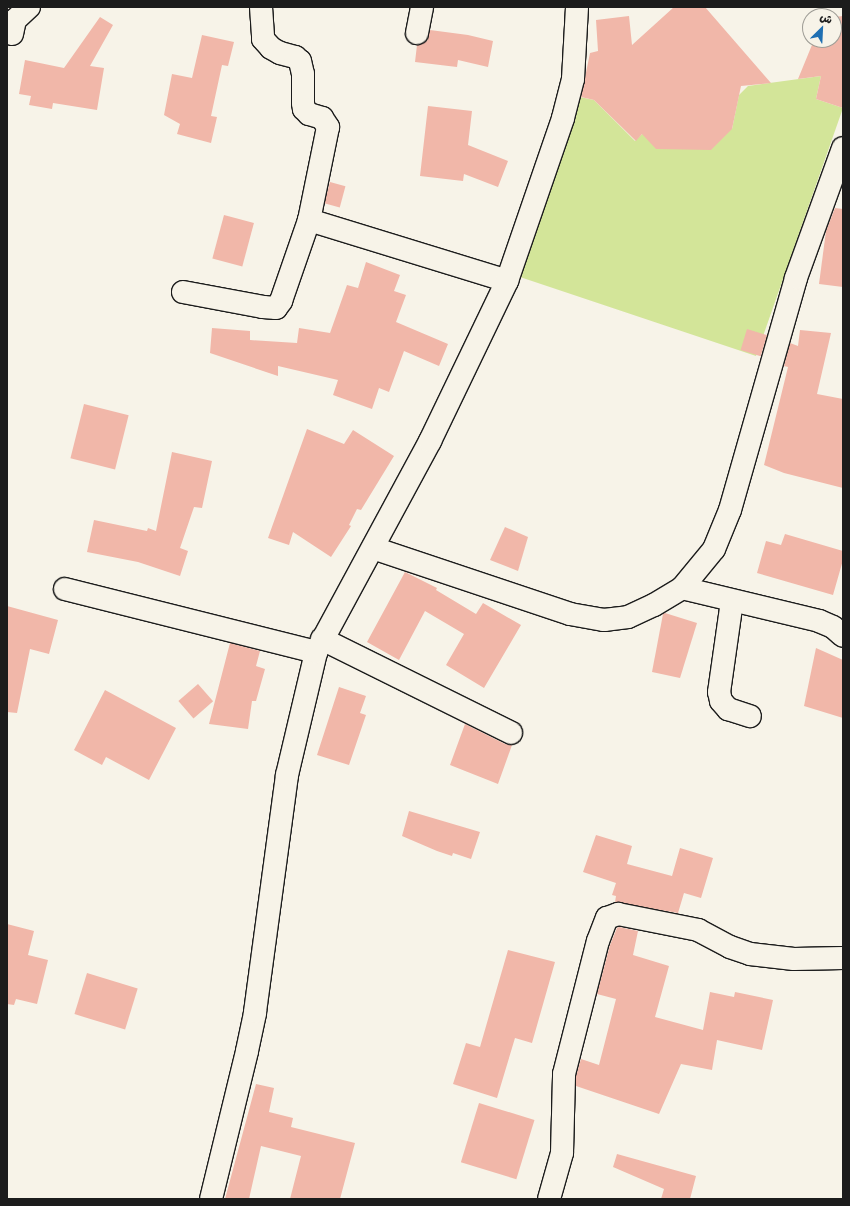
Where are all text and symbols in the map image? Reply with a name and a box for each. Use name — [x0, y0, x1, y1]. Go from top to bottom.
north arrow — [802, 8, 842, 48]
text: ش — [818, 8, 835, 27]

